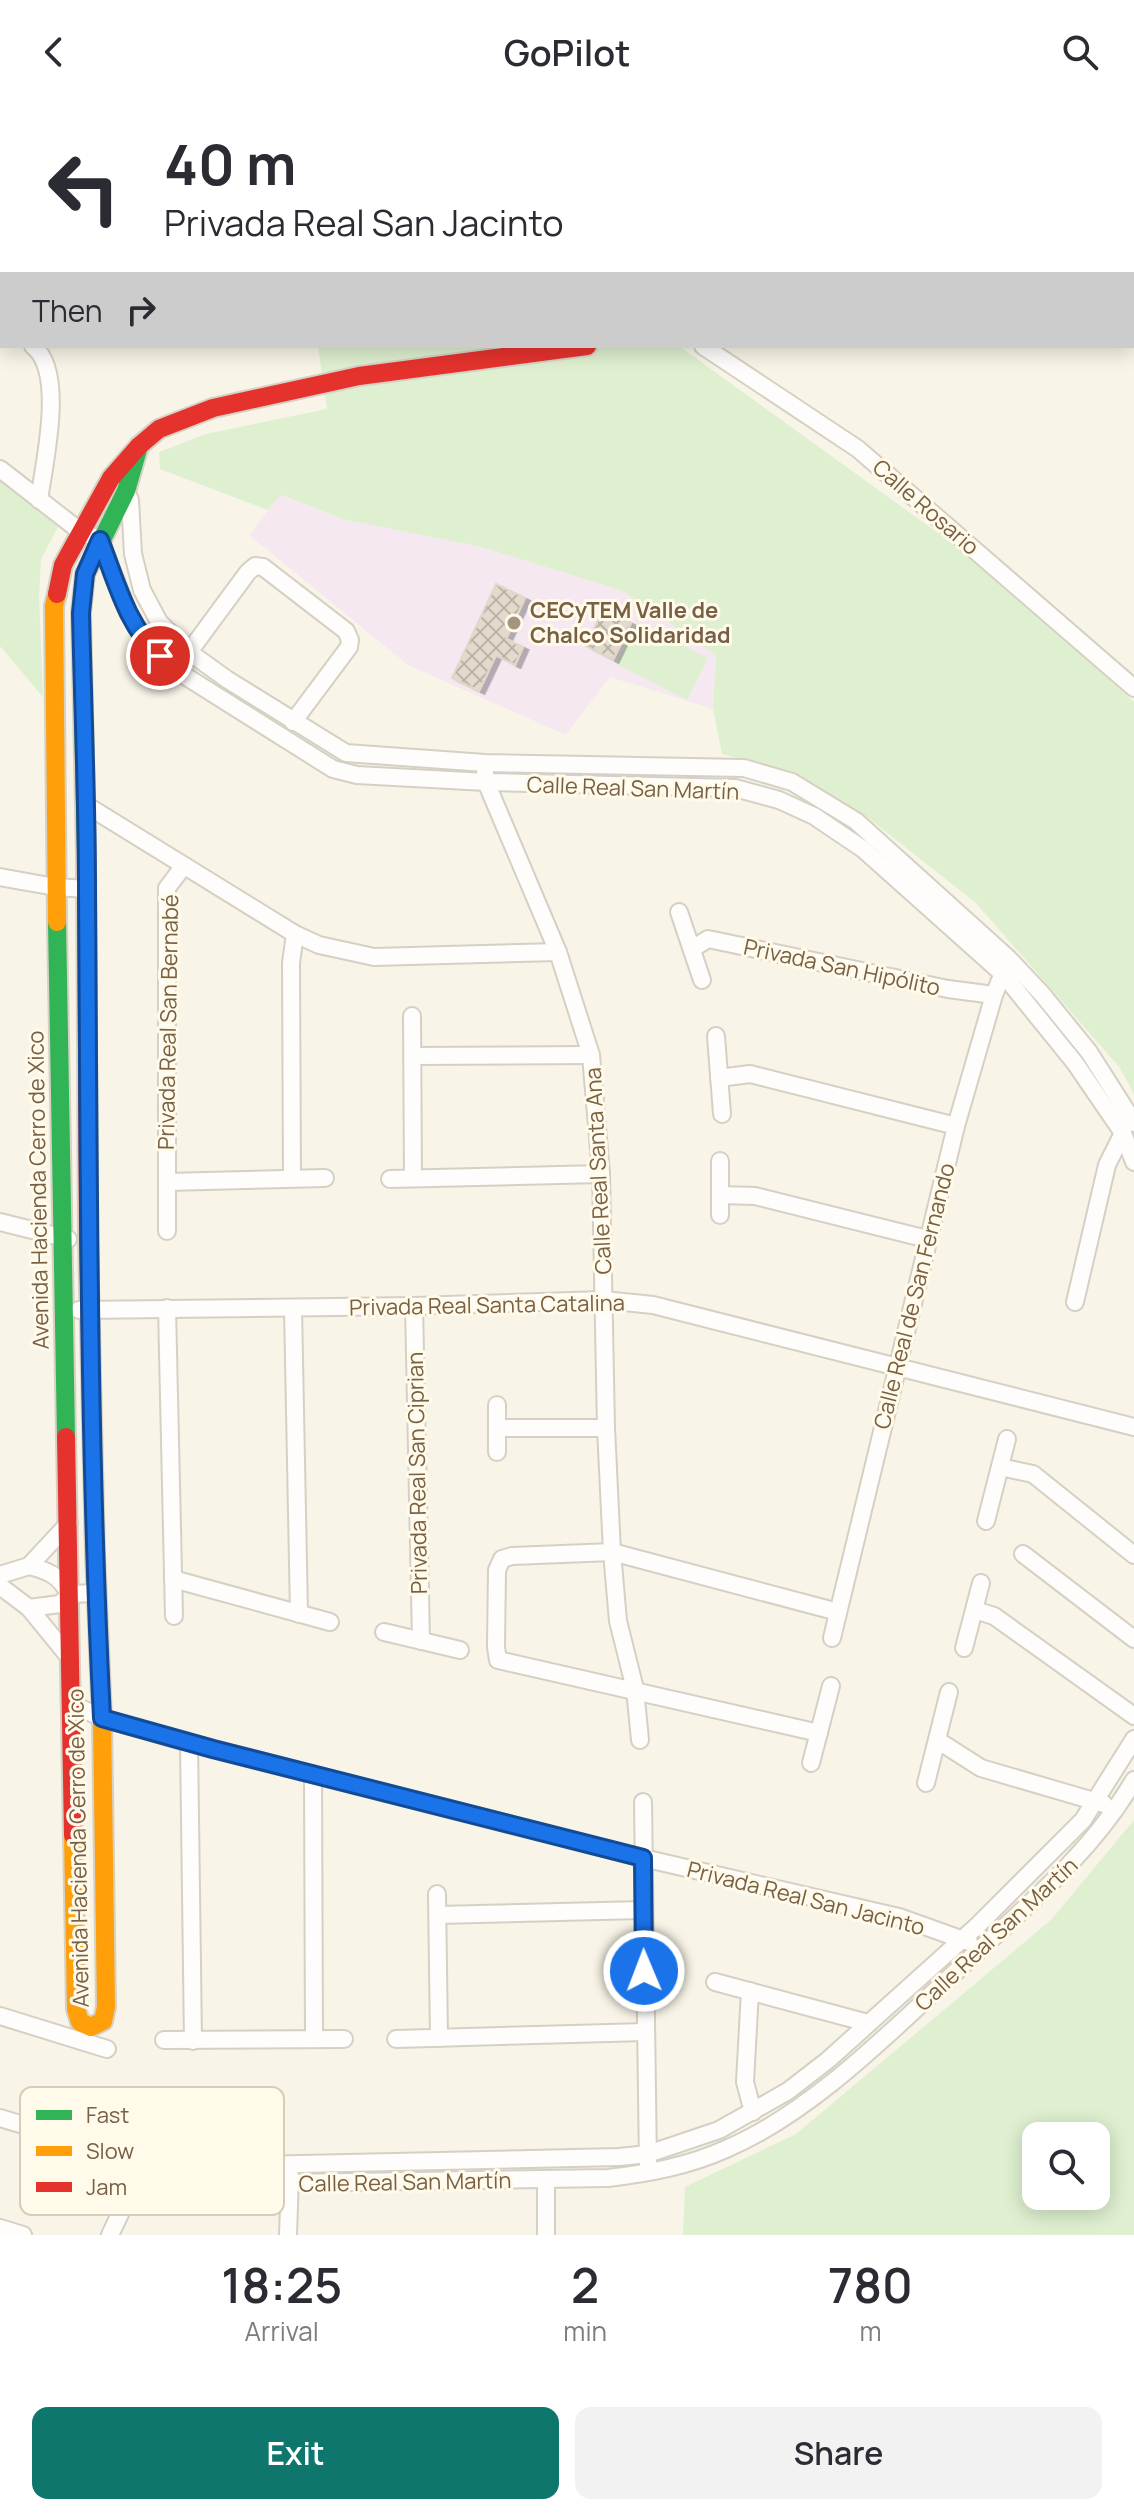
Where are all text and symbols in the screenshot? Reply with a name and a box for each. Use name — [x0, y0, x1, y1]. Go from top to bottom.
text: GoPilot — [504, 28, 630, 77]
icon: back — [32, 30, 76, 74]
icon: search — [1058, 30, 1102, 74]
text: 40 m — [164, 125, 296, 202]
icon: left — [32, 136, 136, 240]
text: Privada Real San Jacinto — [164, 198, 563, 247]
icon: right — [119, 288, 163, 332]
text: Then — [32, 290, 103, 331]
street label: Calle Rosario — [866, 452, 986, 562]
place label: CECyTEM Valle de Chalco Solidaridad — [530, 595, 731, 650]
marker: CECyTEM Valle de Chalco Solidaridad — [505, 614, 523, 632]
pin — [126, 622, 194, 690]
icon: arrive — [138, 634, 182, 678]
street label: Calle Real San Martín — [526, 769, 740, 807]
street label: Privada Real San Bernabé — [151, 894, 185, 1150]
street label: Privada San Hipólito — [741, 932, 943, 1002]
street label: Avenida Hacienda Cerro de Xico — [20, 1030, 56, 1350]
street label: Calle Real Santa Ana — [578, 1067, 618, 1275]
street label: Calle Real de San Fernando — [866, 1160, 962, 1432]
street label: Privada Real Santa Catalina — [349, 1288, 625, 1322]
street label: Privada Real San Ciprian — [400, 1351, 434, 1595]
street label: Avenida Hacienda Cerro de Xico — [60, 1688, 96, 2008]
street label: Calle Real San Martín — [908, 1851, 1084, 2017]
street label: Privada Real San Jacinto — [684, 1854, 928, 1942]
position arrow — [602, 1929, 686, 2013]
legend — [20, 2087, 284, 2215]
text: Fast — [86, 2100, 129, 2130]
map controls — [1022, 2122, 1110, 2210]
button: search — [1022, 2122, 1110, 2210]
text: Slow — [86, 2136, 134, 2166]
street label: Calle Real San Martín — [298, 2165, 512, 2199]
text: Jam — [86, 2172, 127, 2202]
text: 18:25 — [221, 2252, 342, 2317]
text: 2 — [571, 2252, 599, 2317]
text: 780 — [828, 2252, 913, 2317]
text: Arrival — [245, 2313, 319, 2349]
text: min — [563, 2313, 607, 2349]
text: m — [859, 2313, 881, 2349]
button: Exit — [32, 2407, 559, 2499]
button: Share — [575, 2407, 1102, 2499]

